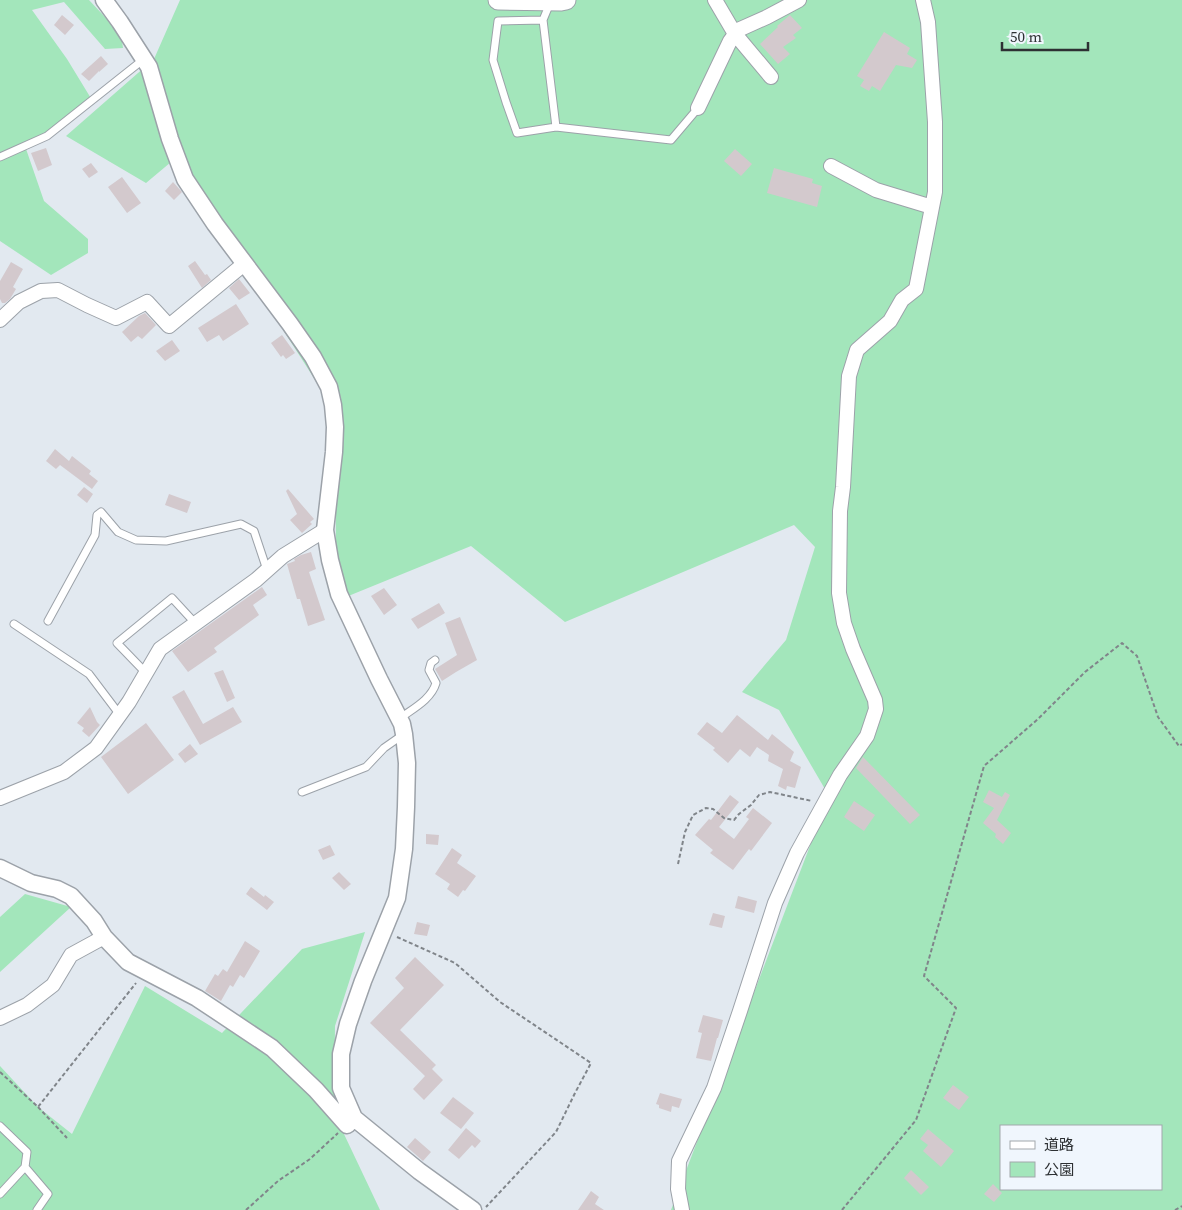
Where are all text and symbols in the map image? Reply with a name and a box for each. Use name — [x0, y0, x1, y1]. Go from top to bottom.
scale bar — [1002, 20, 1088, 52]
text: 50 m — [1010, 26, 1042, 47]
legend — [1000, 1125, 1162, 1190]
text: 道路 — [1044, 1134, 1074, 1155]
text: 公園 — [1044, 1159, 1074, 1180]

